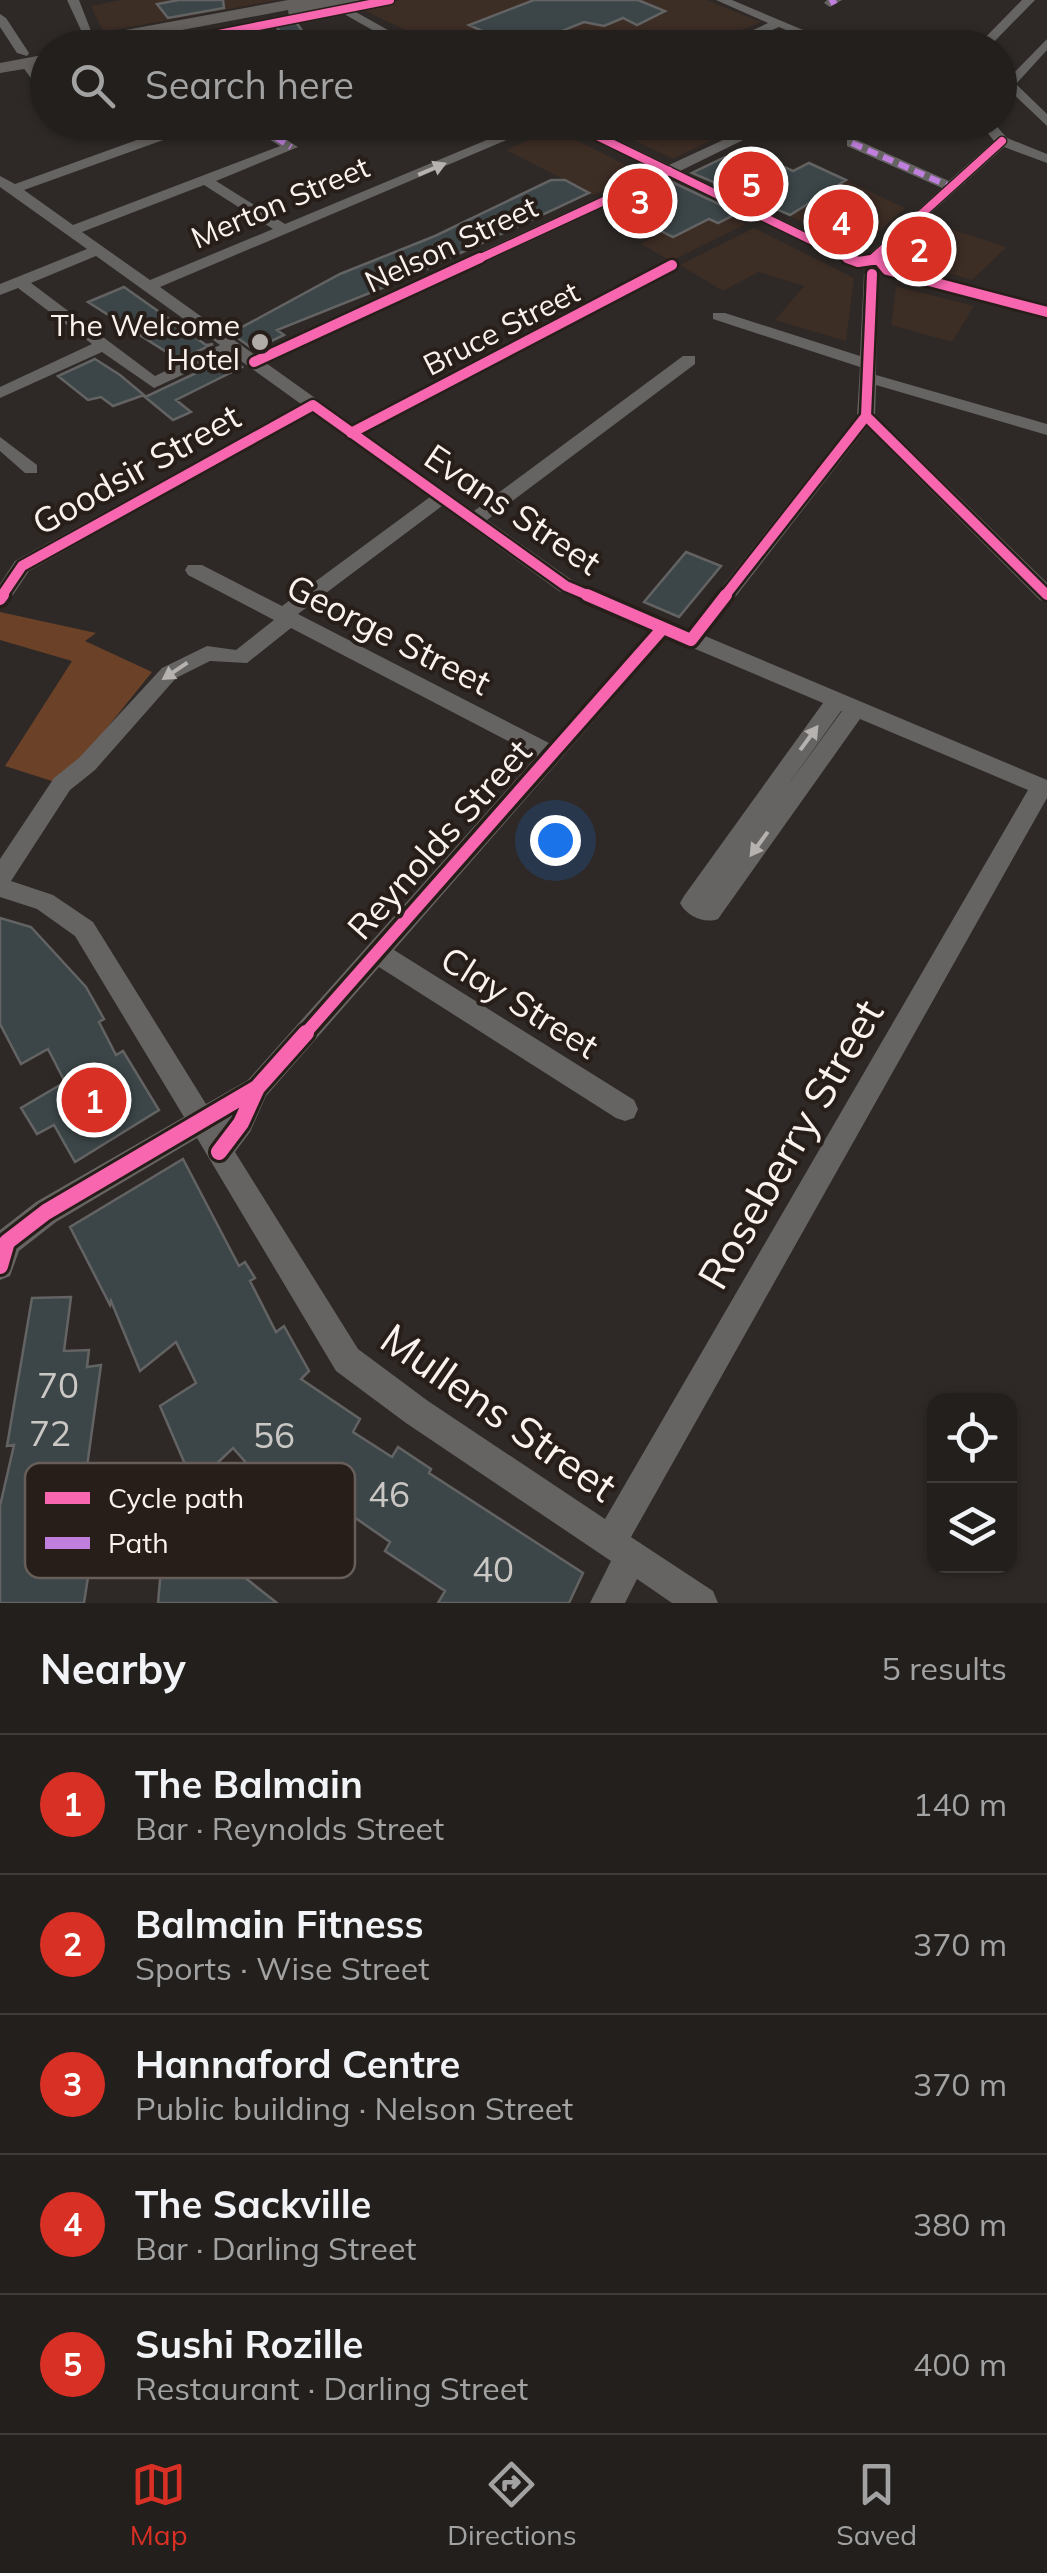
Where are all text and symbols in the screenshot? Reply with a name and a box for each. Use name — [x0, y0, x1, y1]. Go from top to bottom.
search box — [30, 30, 1017, 140]
icon: search — [65, 58, 120, 113]
text: Search here — [145, 61, 354, 109]
pin: 5 — [718, 146, 784, 222]
street label: Merton Street — [185, 147, 375, 257]
one-way arrow — [418, 160, 448, 176]
pin: 3 — [608, 164, 672, 238]
pin: 4 — [808, 184, 874, 260]
street label: Nelson Street — [359, 187, 543, 301]
pin: 2 — [886, 212, 952, 286]
street label: Bruce Street — [417, 272, 585, 384]
place label: The Welcome Hotel — [51, 306, 240, 378]
marker: The Welcome Hotel — [249, 331, 271, 353]
street label: Goodsir Street — [24, 394, 248, 544]
street label: Evans Street — [416, 434, 610, 584]
street label: George Street — [280, 564, 498, 704]
one-way arrow — [162, 661, 189, 680]
one-way arrow — [799, 724, 819, 751]
street label: Reynolds Street — [338, 730, 540, 948]
your location — [530, 815, 581, 866]
one-way arrow — [749, 831, 769, 858]
street label: Clay Street — [433, 936, 607, 1068]
street label: Roseberry Street — [686, 990, 894, 1298]
pin: 1 — [62, 1062, 126, 1138]
street label: Mullens Street — [371, 1311, 627, 1513]
house number: 70 — [37, 1363, 79, 1407]
map controls — [927, 1393, 1017, 1573]
button: locate — [927, 1393, 1017, 1483]
house number: 72 — [29, 1411, 71, 1455]
house number: 56 — [253, 1413, 295, 1457]
legend — [25, 1463, 355, 1578]
house number: 46 — [368, 1472, 410, 1516]
text: Cycle path — [108, 1480, 244, 1515]
button: layers — [927, 1483, 1017, 1573]
text: Path — [108, 1525, 169, 1560]
house number: 40 — [472, 1547, 514, 1591]
text: Nearby — [40, 1642, 186, 1695]
text: 5 results — [882, 1648, 1007, 1688]
text: The Balmain — [135, 1760, 363, 1808]
text: 1 — [63, 1784, 82, 1824]
text: 140 m — [913, 1784, 1007, 1824]
text: Bar · Reynolds Street — [135, 1808, 444, 1848]
text: Balmain Fitness — [135, 1900, 424, 1948]
text: 2 — [63, 1924, 82, 1964]
text: 370 m — [913, 1924, 1007, 1964]
text: Sports · Wise Street — [135, 1948, 429, 1988]
text: Hannaford Centre — [135, 2040, 460, 2088]
text: 3 — [63, 2064, 82, 2104]
text: 370 m — [913, 2064, 1007, 2104]
text: Public building · Nelson Street — [135, 2088, 573, 2128]
text: The Sackville — [135, 2180, 371, 2228]
text: 4 — [63, 2204, 82, 2244]
text: 380 m — [913, 2204, 1007, 2244]
text: Bar · Darling Street — [135, 2228, 417, 2268]
text: Sushi Rozille — [135, 2320, 363, 2368]
text: 5 — [63, 2344, 82, 2384]
text: 400 m — [913, 2344, 1007, 2384]
text: Restaurant · Darling Street — [135, 2368, 528, 2408]
tab: Map — [130, 2457, 187, 2552]
tab: Directions — [447, 2457, 577, 2552]
tab: Saved — [836, 2457, 917, 2552]

